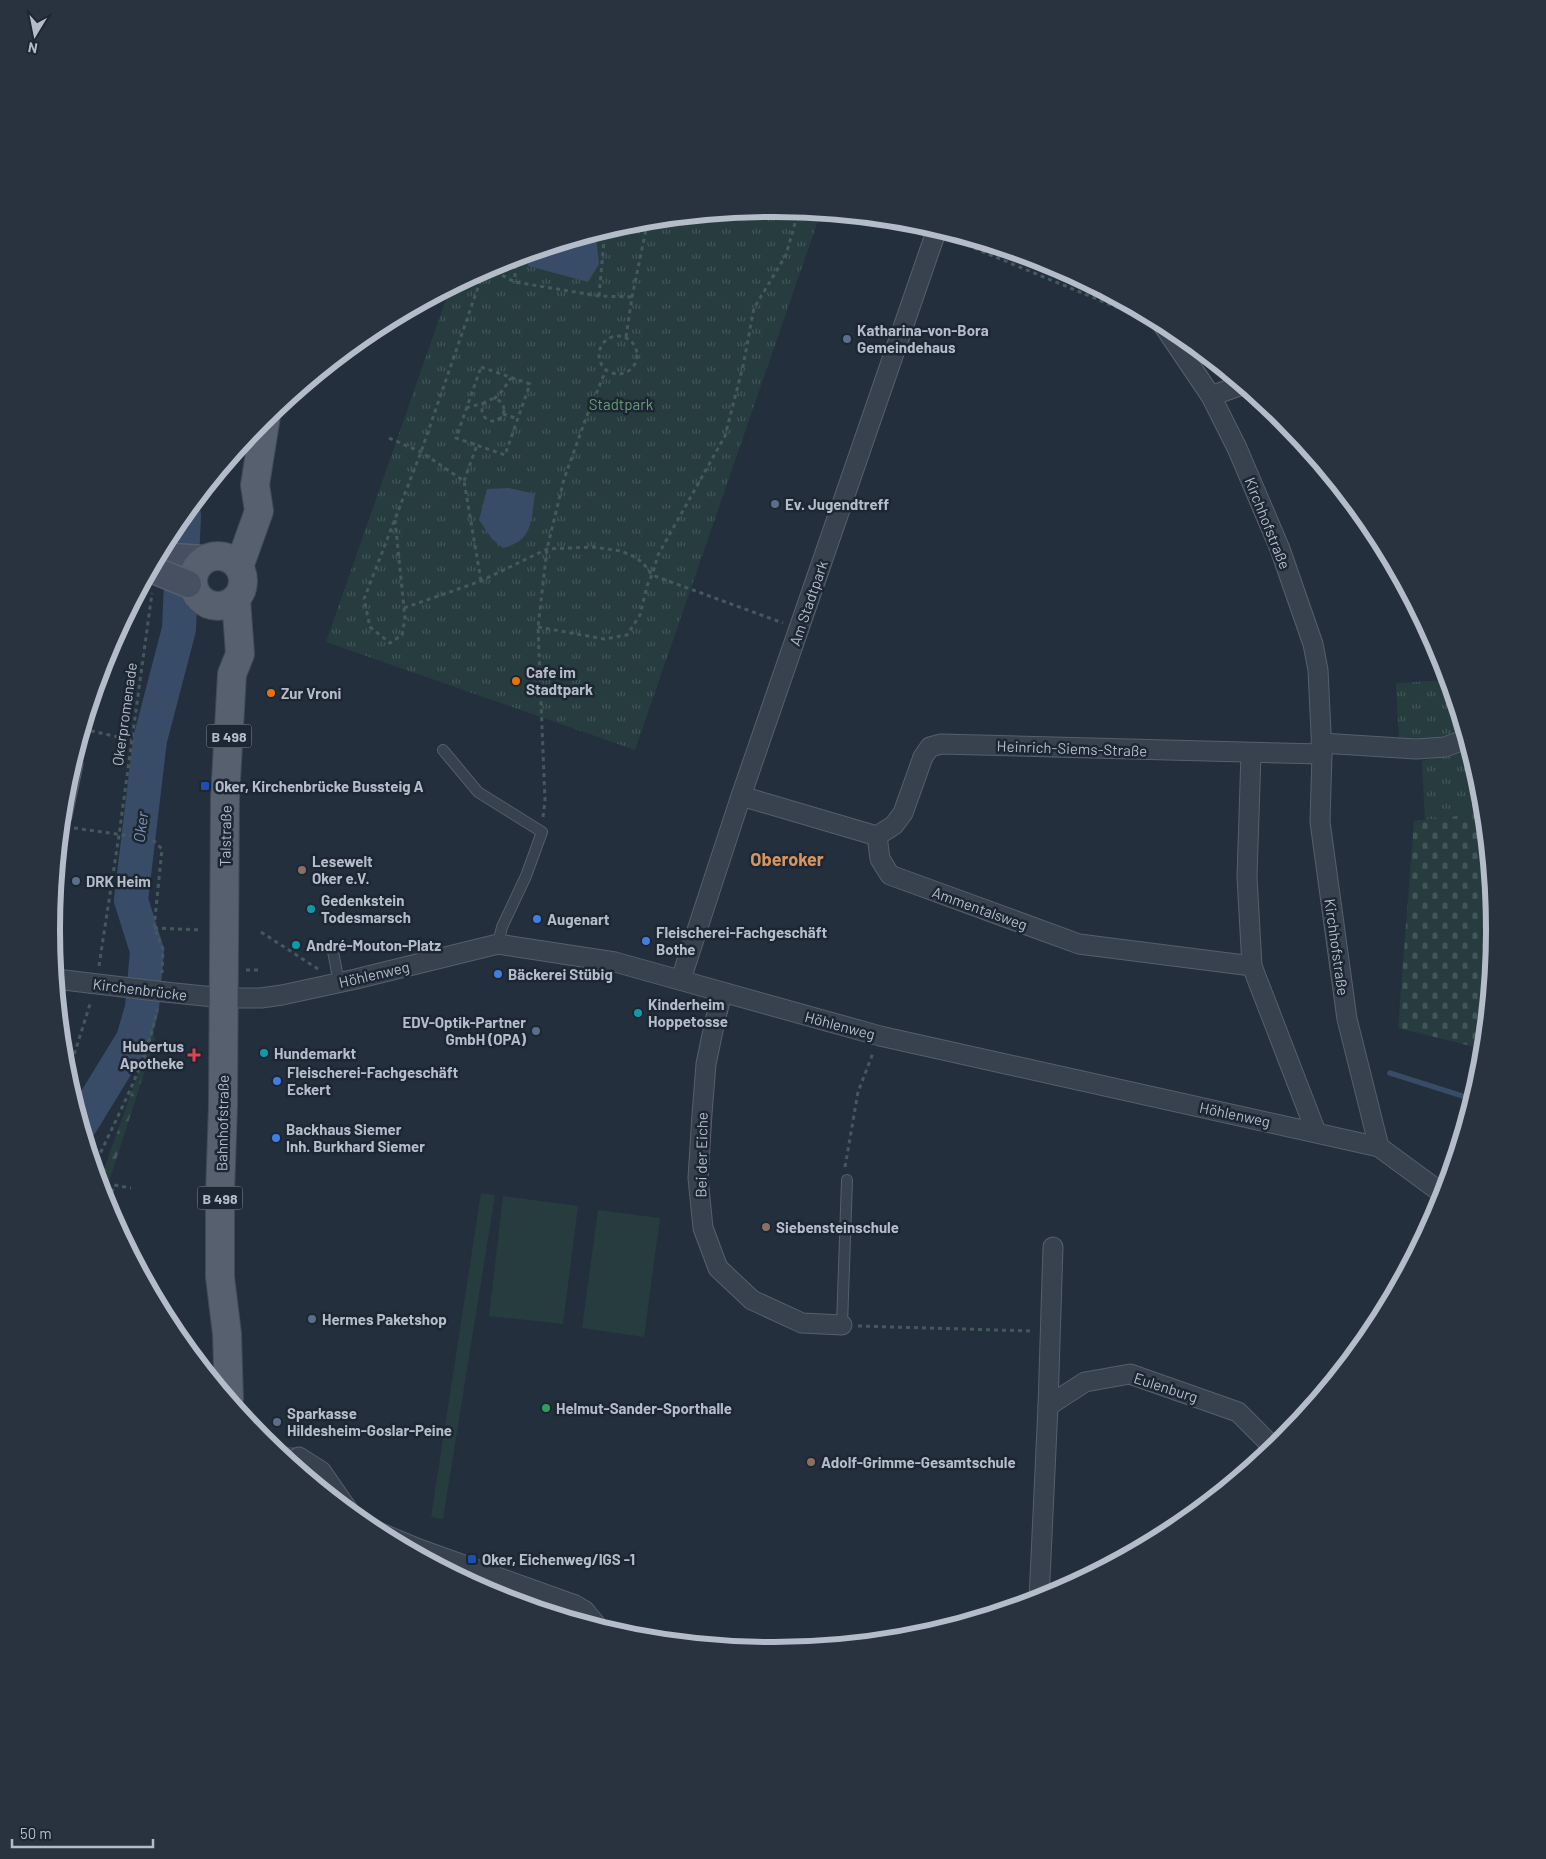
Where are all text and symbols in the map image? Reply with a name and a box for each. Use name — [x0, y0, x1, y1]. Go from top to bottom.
north arrow — [10, 10, 60, 60]
text: N — [27, 39, 39, 57]
place label: Katharina-von-Bora Gemeindehaus — [857, 321, 989, 356]
marker: Katharina-von-Bora Gemeindehaus — [841, 333, 853, 345]
park label: Stadtpark — [589, 395, 654, 413]
street label: Kirchhofstraße — [1241, 474, 1295, 572]
place label: Ev. Jugendtreff — [785, 495, 889, 513]
marker: Ev. Jugendtreff — [769, 498, 781, 510]
street label: Am Stadtpark — [785, 558, 831, 648]
street label: Okerpromenade — [108, 661, 140, 767]
place label: Cafe im Stadtpark — [526, 663, 593, 698]
marker: Cafe im Stadtpark — [510, 675, 522, 687]
place label: Zur Vroni — [281, 684, 341, 702]
marker: Zur Vroni — [265, 687, 277, 699]
road number: B 498 — [206, 724, 252, 748]
street label: Heinrich-Siems-Straße — [996, 736, 1148, 760]
place label: Oker, Kirchenbrücke Bussteig A — [215, 777, 424, 795]
marker: Oker, Kirchenbrücke Bussteig A — [199, 780, 211, 792]
street label: Talstraße — [215, 805, 235, 867]
water label: Oker — [129, 809, 151, 844]
district label: Oberoker — [750, 848, 824, 870]
place label: Lesewelt Oker e.V. — [312, 852, 373, 887]
marker: Lesewelt Oker e.V. — [296, 864, 308, 876]
place label: DRK Heim — [86, 872, 151, 890]
marker: DRK Heim — [70, 875, 82, 887]
street label: Ammentalsweg — [930, 882, 1030, 934]
place label: Gedenkstein Todesmarsch — [321, 891, 411, 926]
street label: Kirchhofstraße — [1321, 897, 1353, 997]
marker: Gedenkstein Todesmarsch — [305, 903, 317, 915]
place label: Augenart — [547, 910, 610, 928]
marker: Augenart — [531, 913, 543, 925]
place label: Fleischerei-Fachgeschäft Bothe — [656, 923, 827, 958]
marker: Fleischerei-Fachgeschäft Bothe — [640, 935, 652, 947]
place label: André-Mouton-Platz — [306, 936, 441, 954]
marker: André-Mouton-Platz — [290, 939, 302, 951]
street label: Höhlenweg — [337, 957, 411, 991]
place label: Bäckerei Stübig — [508, 965, 613, 983]
marker: Bäckerei Stübig — [492, 968, 504, 980]
street label: Kirchenbrücke — [92, 974, 188, 1004]
place label: Kinderheim Hoppetosse — [648, 995, 728, 1030]
marker: Kinderheim Hoppetosse — [632, 1007, 644, 1019]
street label: Höhlenweg — [803, 1007, 877, 1043]
place label: EDV-Optik-Partner GmbH (OPA) — [403, 1013, 527, 1048]
marker: EDV-Optik-Partner GmbH (OPA) — [530, 1025, 542, 1037]
place label: Hubertus Apotheke — [120, 1037, 184, 1072]
place label: Hundemarkt — [274, 1044, 357, 1062]
marker: Hundemarkt — [258, 1047, 270, 1059]
marker: Hubertus Apotheke — [188, 1049, 200, 1061]
place label: Fleischerei-Fachgeschäft Eckert — [287, 1063, 458, 1098]
street label: Bahnhofstraße — [212, 1075, 232, 1171]
marker: Fleischerei-Fachgeschäft Eckert — [271, 1075, 283, 1087]
street label: Höhlenweg — [1198, 1098, 1272, 1130]
street label: Bei der Eiche — [691, 1112, 711, 1198]
place label: Backhaus Siemer Inh. Burkhard Siemer — [286, 1120, 425, 1155]
marker: Backhaus Siemer Inh. Burkhard Siemer — [270, 1132, 282, 1144]
road number: B 498 — [198, 1186, 242, 1210]
place label: Siebensteinschule — [776, 1218, 899, 1236]
marker: Siebensteinschule — [760, 1221, 772, 1233]
place label: Hermes Paketshop — [322, 1310, 447, 1328]
marker: Hermes Paketshop — [306, 1313, 318, 1325]
street label: Eulenburg — [1132, 1368, 1200, 1406]
place label: Helmut-Sander-Sporthalle — [556, 1399, 732, 1417]
marker: Helmut-Sander-Sporthalle — [540, 1402, 552, 1414]
place label: Sparkasse Hildesheim-Goslar-Peine — [287, 1404, 452, 1439]
marker: Sparkasse Hildesheim-Goslar-Peine — [271, 1416, 283, 1428]
place label: Adolf-Grimme-Gesamtschule — [821, 1453, 1016, 1471]
marker: Adolf-Grimme-Gesamtschule — [805, 1456, 817, 1468]
place label: Oker, Eichenweg/IGS -1 — [482, 1550, 635, 1568]
marker: Oker, Eichenweg/IGS -1 — [466, 1553, 478, 1565]
scale bar — [12, 1816, 154, 1848]
text: 50 m — [20, 1824, 52, 1842]

